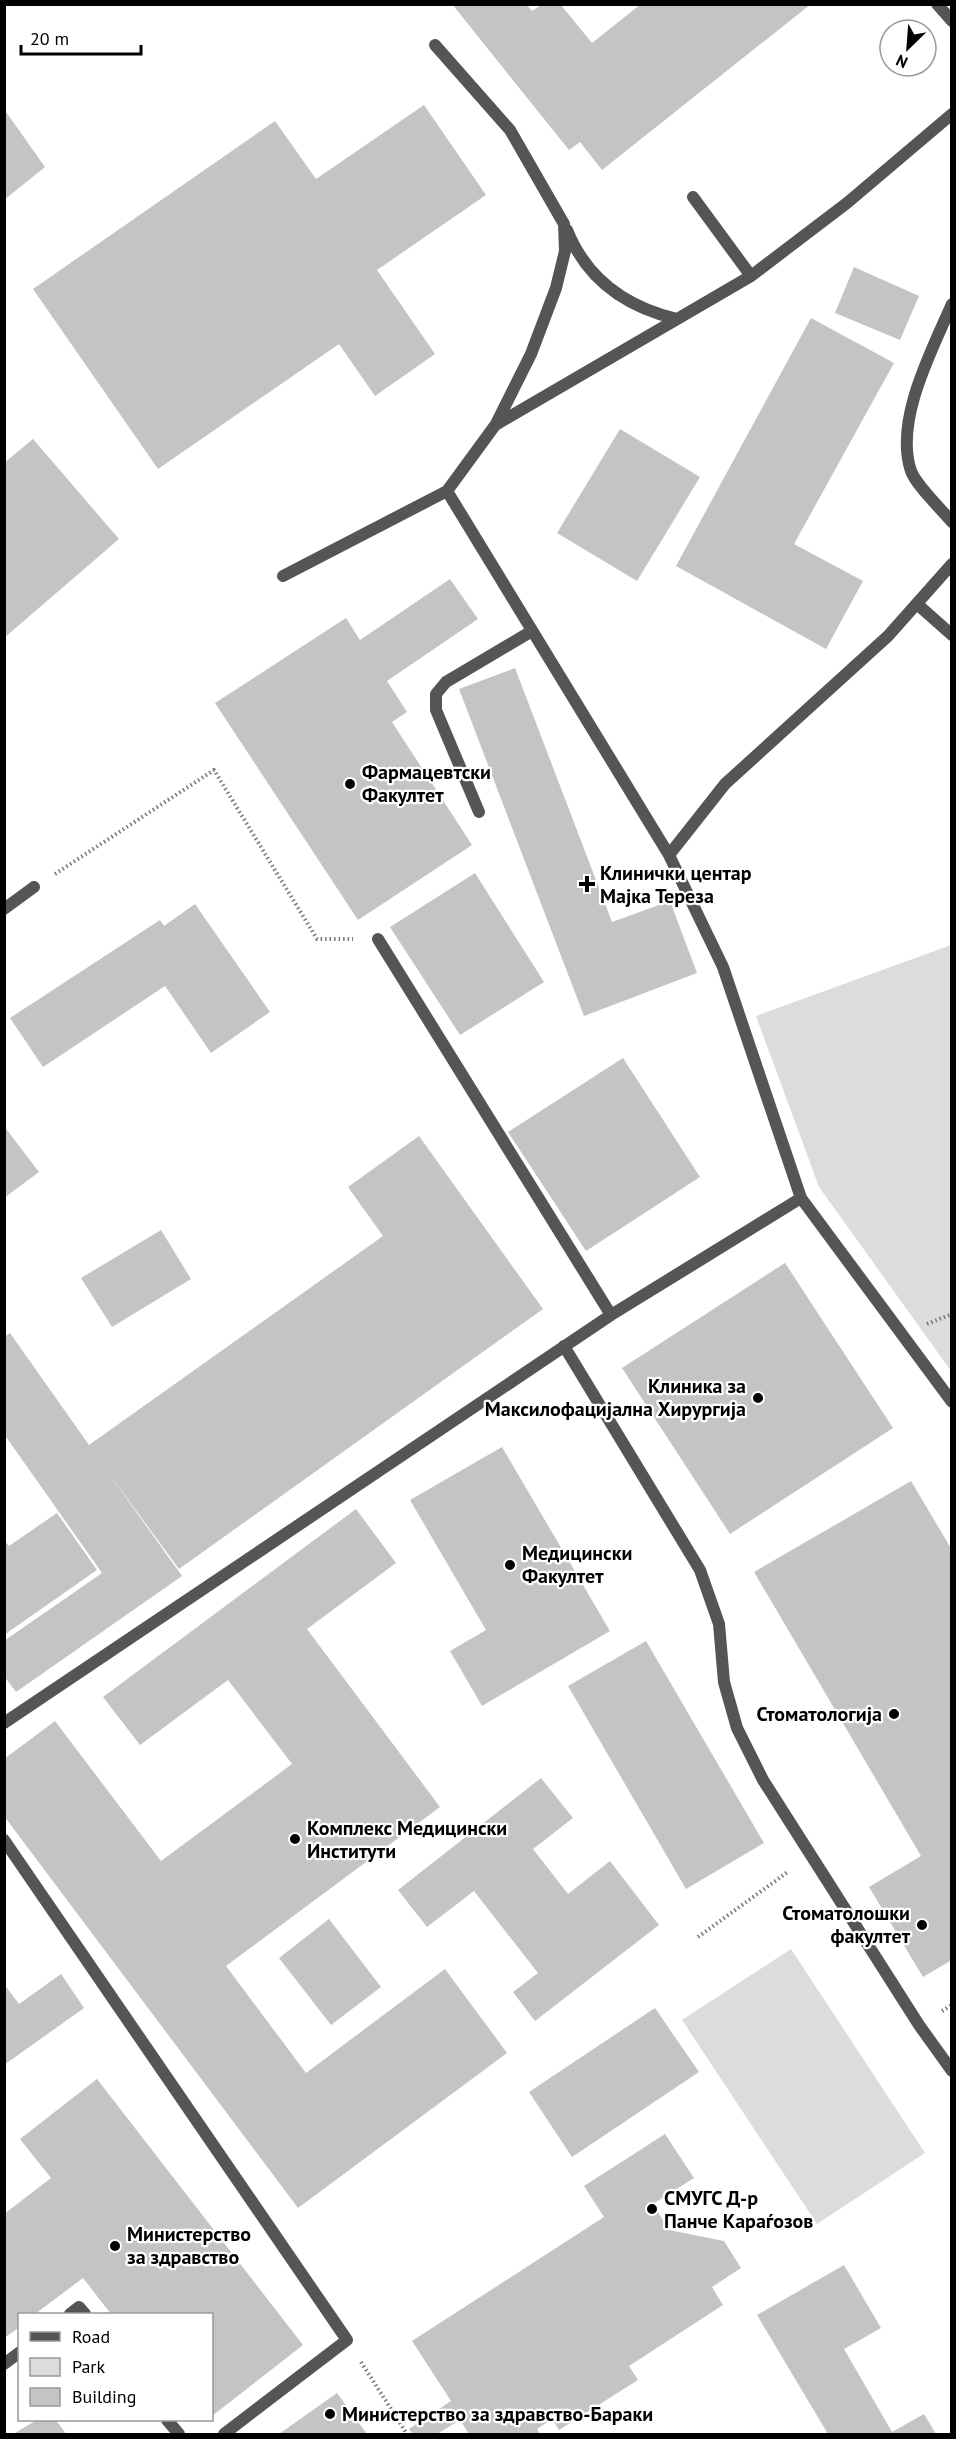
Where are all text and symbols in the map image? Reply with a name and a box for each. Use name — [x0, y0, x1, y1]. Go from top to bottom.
scale bar — [21, 18, 141, 56]
north arrow — [878, 18, 938, 78]
text: 20 m — [30, 27, 69, 50]
text: N — [893, 50, 911, 73]
place label: Фармацевтски Факултет — [362, 759, 491, 808]
marker: Фармацевтски Факултет — [343, 777, 357, 791]
place label: Клинички центар Мајка Тереза — [600, 860, 752, 909]
marker: Клинички центар Мајка Тереза — [578, 875, 596, 893]
place label: Клиника за Максилофацијална Хирургија — [485, 1373, 746, 1422]
marker: Клиника за Максилофацијална Хирургија — [751, 1391, 765, 1405]
place label: Медицински Факултет — [522, 1540, 632, 1589]
marker: Медицински Факултет — [503, 1558, 517, 1572]
place label: Стоматологија — [756, 1701, 882, 1727]
marker: Стоматологија — [887, 1707, 901, 1721]
place label: Комплекс Медицински Институти — [307, 1815, 507, 1864]
marker: Комплекс Медицински Институти — [288, 1832, 302, 1846]
place label: Стоматолошки факултет — [782, 1900, 911, 1949]
marker: Стоматолошки факултет — [915, 1918, 929, 1932]
place label: СМУГС Д-р Панче Караѓозов — [664, 2185, 813, 2234]
marker: СМУГС Д-р Панче Караѓозов — [645, 2202, 659, 2216]
place label: Министерство за здравство — [127, 2221, 251, 2270]
marker: Министерство за здравство — [108, 2239, 122, 2253]
legend — [18, 2313, 213, 2421]
text: Road — [72, 2325, 110, 2348]
text: Park — [72, 2355, 105, 2378]
text: Building — [72, 2385, 136, 2408]
place label: Министерство за здравство-Бараки — [342, 2401, 653, 2427]
marker: Министерство за здравство-Бараки — [323, 2407, 337, 2421]

